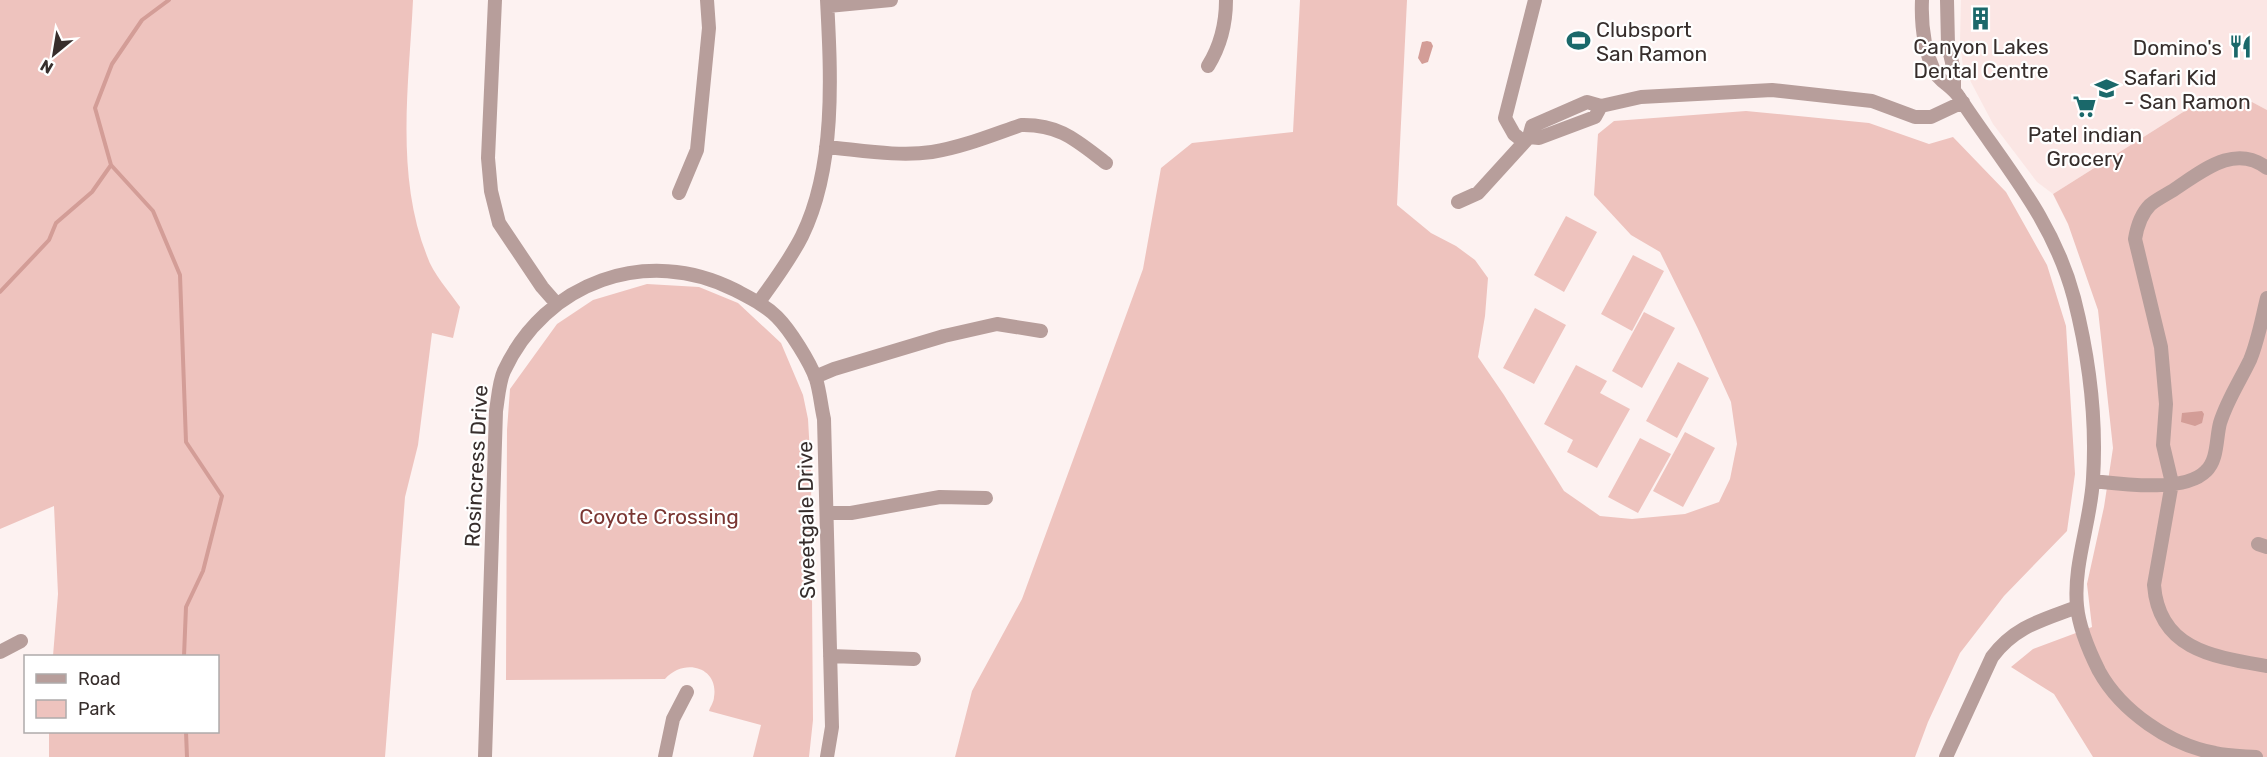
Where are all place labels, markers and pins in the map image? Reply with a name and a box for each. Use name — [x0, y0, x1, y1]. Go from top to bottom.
building icon: Canyon Lakes Dental Centre — [1968, 5, 1994, 31]
place label: Clubsport San Ramon — [1596, 17, 1707, 66]
sports icon: Clubsport San Ramon — [1565, 28, 1591, 54]
place label: Canyon Lakes Dental Centre — [1913, 34, 2049, 83]
restaurant icon: Domino's — [2227, 34, 2253, 60]
place label: Domino's — [2133, 35, 2222, 60]
place label: Safari Kid - San Ramon — [2124, 65, 2251, 114]
school or university icon: Safari Kid - San Ramon — [2093, 76, 2119, 102]
supermarket icon: Patel indian Grocery — [2072, 93, 2098, 119]
place label: Patel indian Grocery — [2028, 122, 2142, 171]

